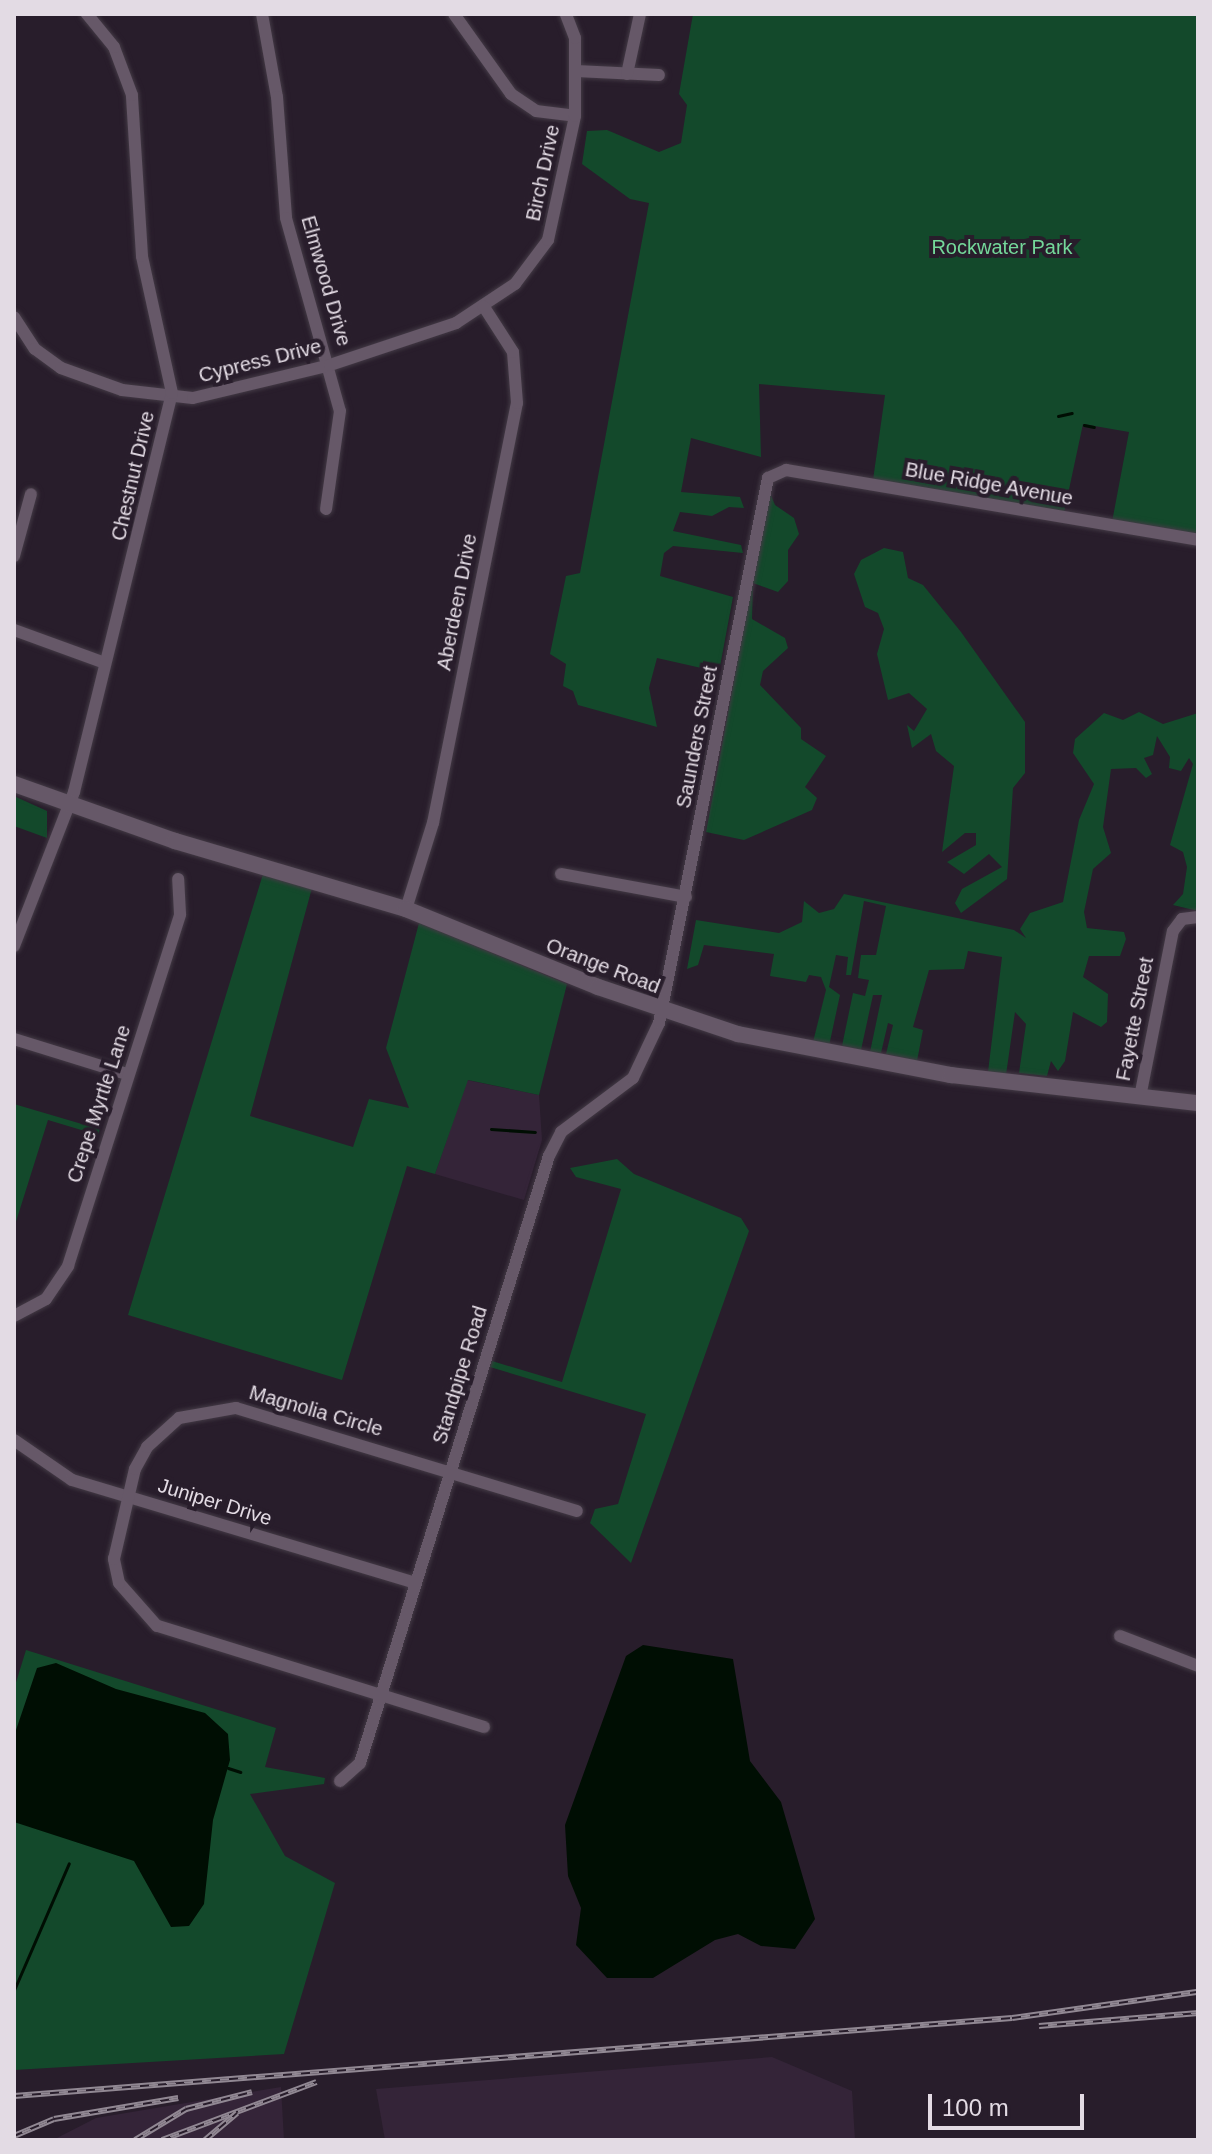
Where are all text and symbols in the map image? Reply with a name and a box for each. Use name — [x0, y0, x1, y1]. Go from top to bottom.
street label: Birch Drive — [521, 123, 565, 223]
street label: Elmwood Drive — [296, 213, 356, 349]
park label: Rockwater Park — [931, 235, 1073, 259]
street label: Cypress Drive — [196, 334, 324, 388]
street label: Chestnut Drive — [106, 409, 160, 543]
street label: Blue Ridge Avenue — [903, 457, 1075, 511]
street label: Aberdeen Drive — [432, 532, 482, 672]
street label: Saunders Street — [671, 664, 723, 810]
street label: Orange Road — [543, 933, 663, 999]
street label: Fayette Street — [1111, 955, 1159, 1083]
street label: Crepe Myrtle Lane — [62, 1022, 136, 1186]
street label: Standpipe Road — [428, 1303, 492, 1447]
street label: Magnolia Circle — [246, 1380, 386, 1442]
street label: Juniper Drive — [155, 1473, 275, 1531]
scale bar — [932, 2078, 1088, 2128]
text: 100 m — [942, 2094, 1009, 2121]

